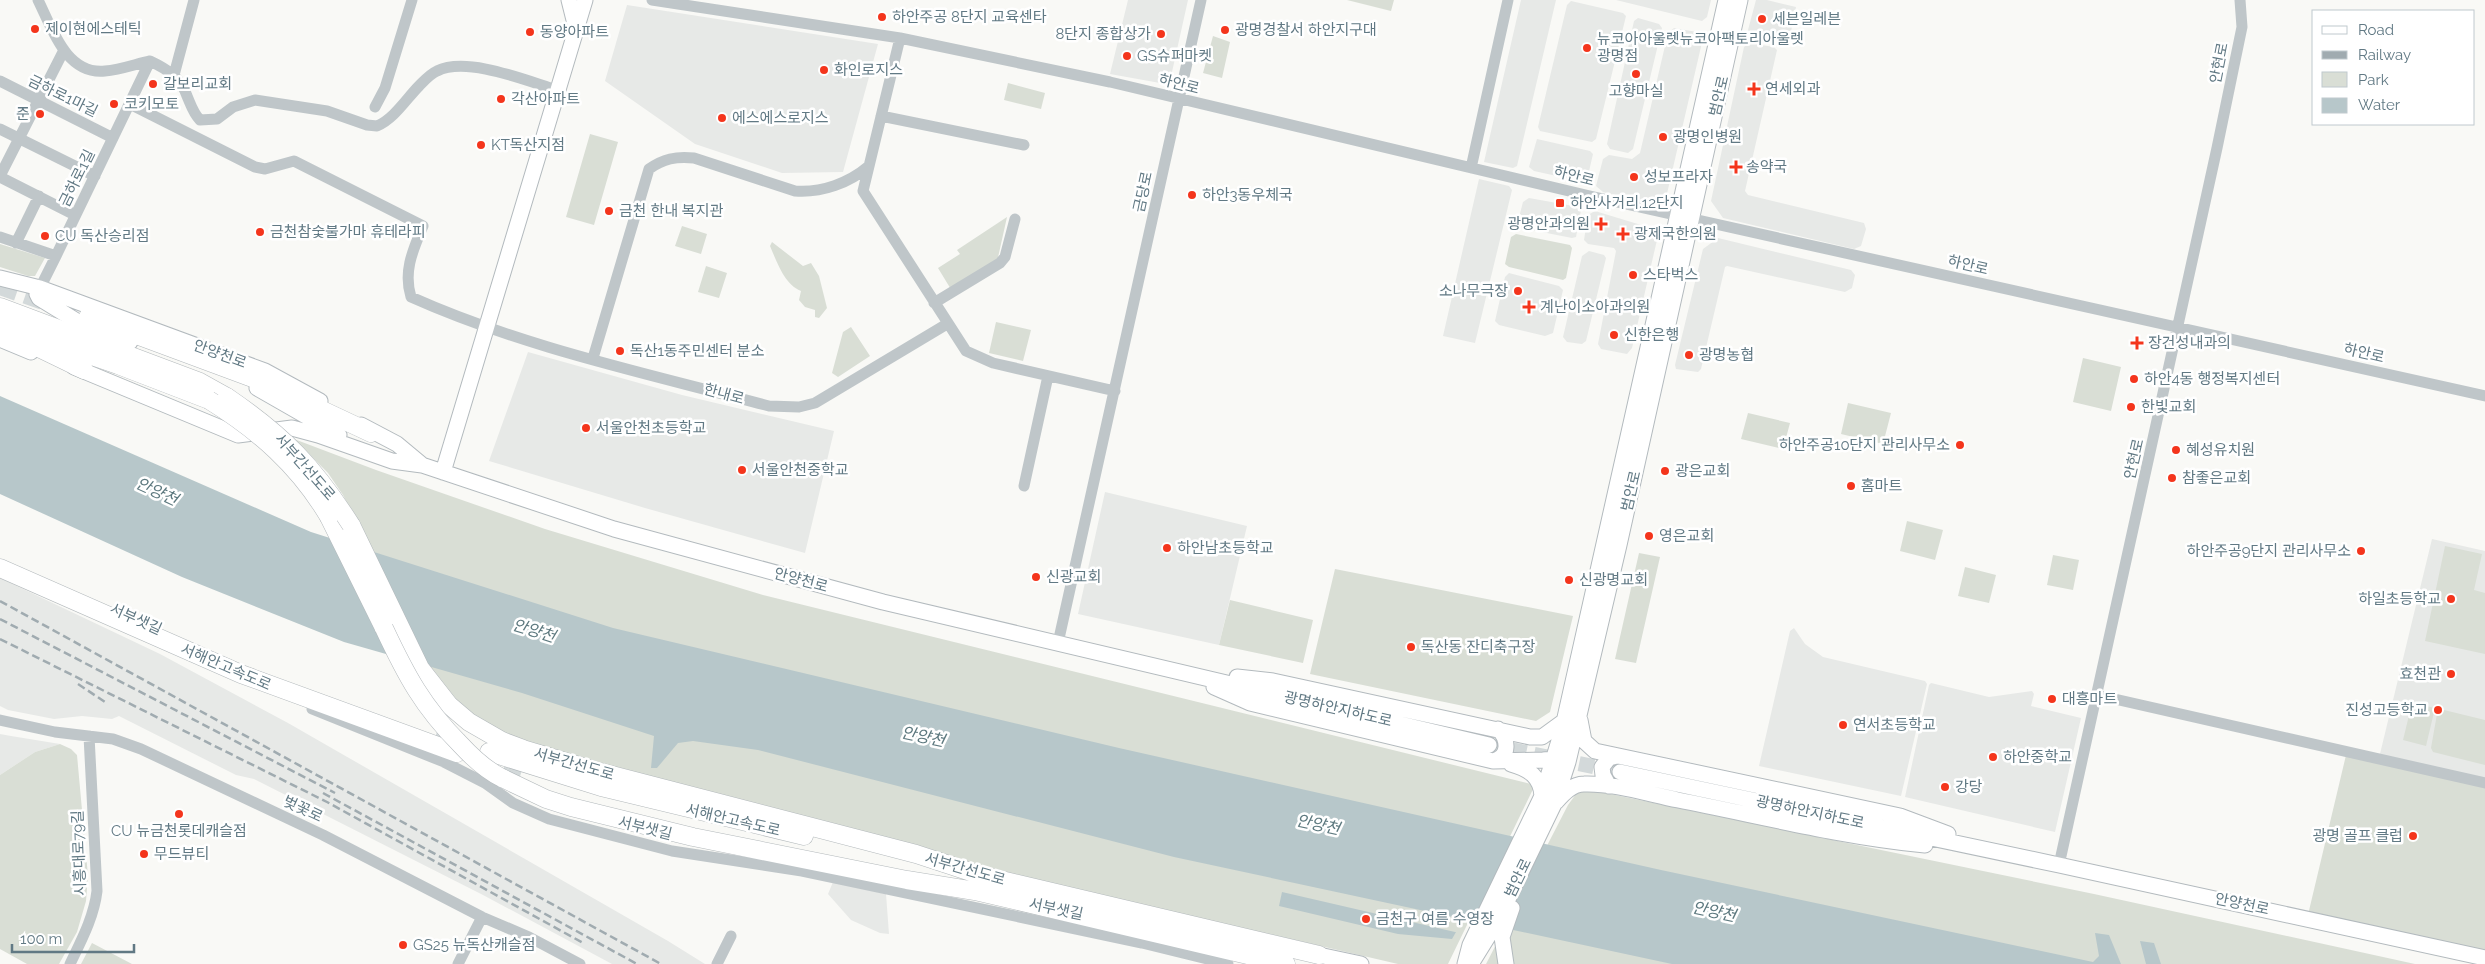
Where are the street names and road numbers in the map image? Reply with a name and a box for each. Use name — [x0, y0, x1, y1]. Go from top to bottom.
street label: 안현로 — [2206, 41, 2232, 85]
street label: 하안로 — [1157, 70, 1201, 98]
street label: 금하로1마길 — [25, 71, 101, 121]
street label: 범안로 — [1706, 74, 1732, 118]
street label: 금하로1길 — [55, 146, 99, 210]
street label: 하안로 — [1552, 162, 1596, 190]
street label: 금당로 — [1130, 170, 1156, 214]
street label: 하안로 — [1946, 252, 1990, 278]
street label: 안양천로 — [191, 336, 249, 372]
street label: 하안로 — [2342, 340, 2386, 366]
street label: 한내로 — [702, 380, 746, 408]
street label: 서부간선도로 — [271, 430, 339, 504]
street label: 안현로 — [2121, 437, 2147, 481]
street label: 범안로 — [1618, 469, 1644, 513]
street label: 안양천로 — [772, 564, 830, 596]
street label: 서부샛길 — [107, 600, 165, 638]
street label: 서해안고속도로 — [178, 640, 274, 694]
street label: 광명하안지하도로 — [1282, 688, 1394, 730]
street label: 서부간선도로 — [532, 744, 616, 784]
street label: 벚꽃로 — [280, 792, 326, 826]
street label: 광명하안지하도로 — [1754, 792, 1866, 832]
street label: 서해안고속도로 — [684, 800, 782, 840]
street label: 시흥대로79길 — [69, 810, 89, 896]
street label: 서부샛길 — [616, 813, 674, 843]
street label: 서부간선도로 — [923, 849, 1007, 889]
street label: 범안로 — [1501, 855, 1535, 901]
street label: 안양천로 — [2213, 889, 2271, 919]
street label: 서부샛길 — [1027, 894, 1085, 924]

